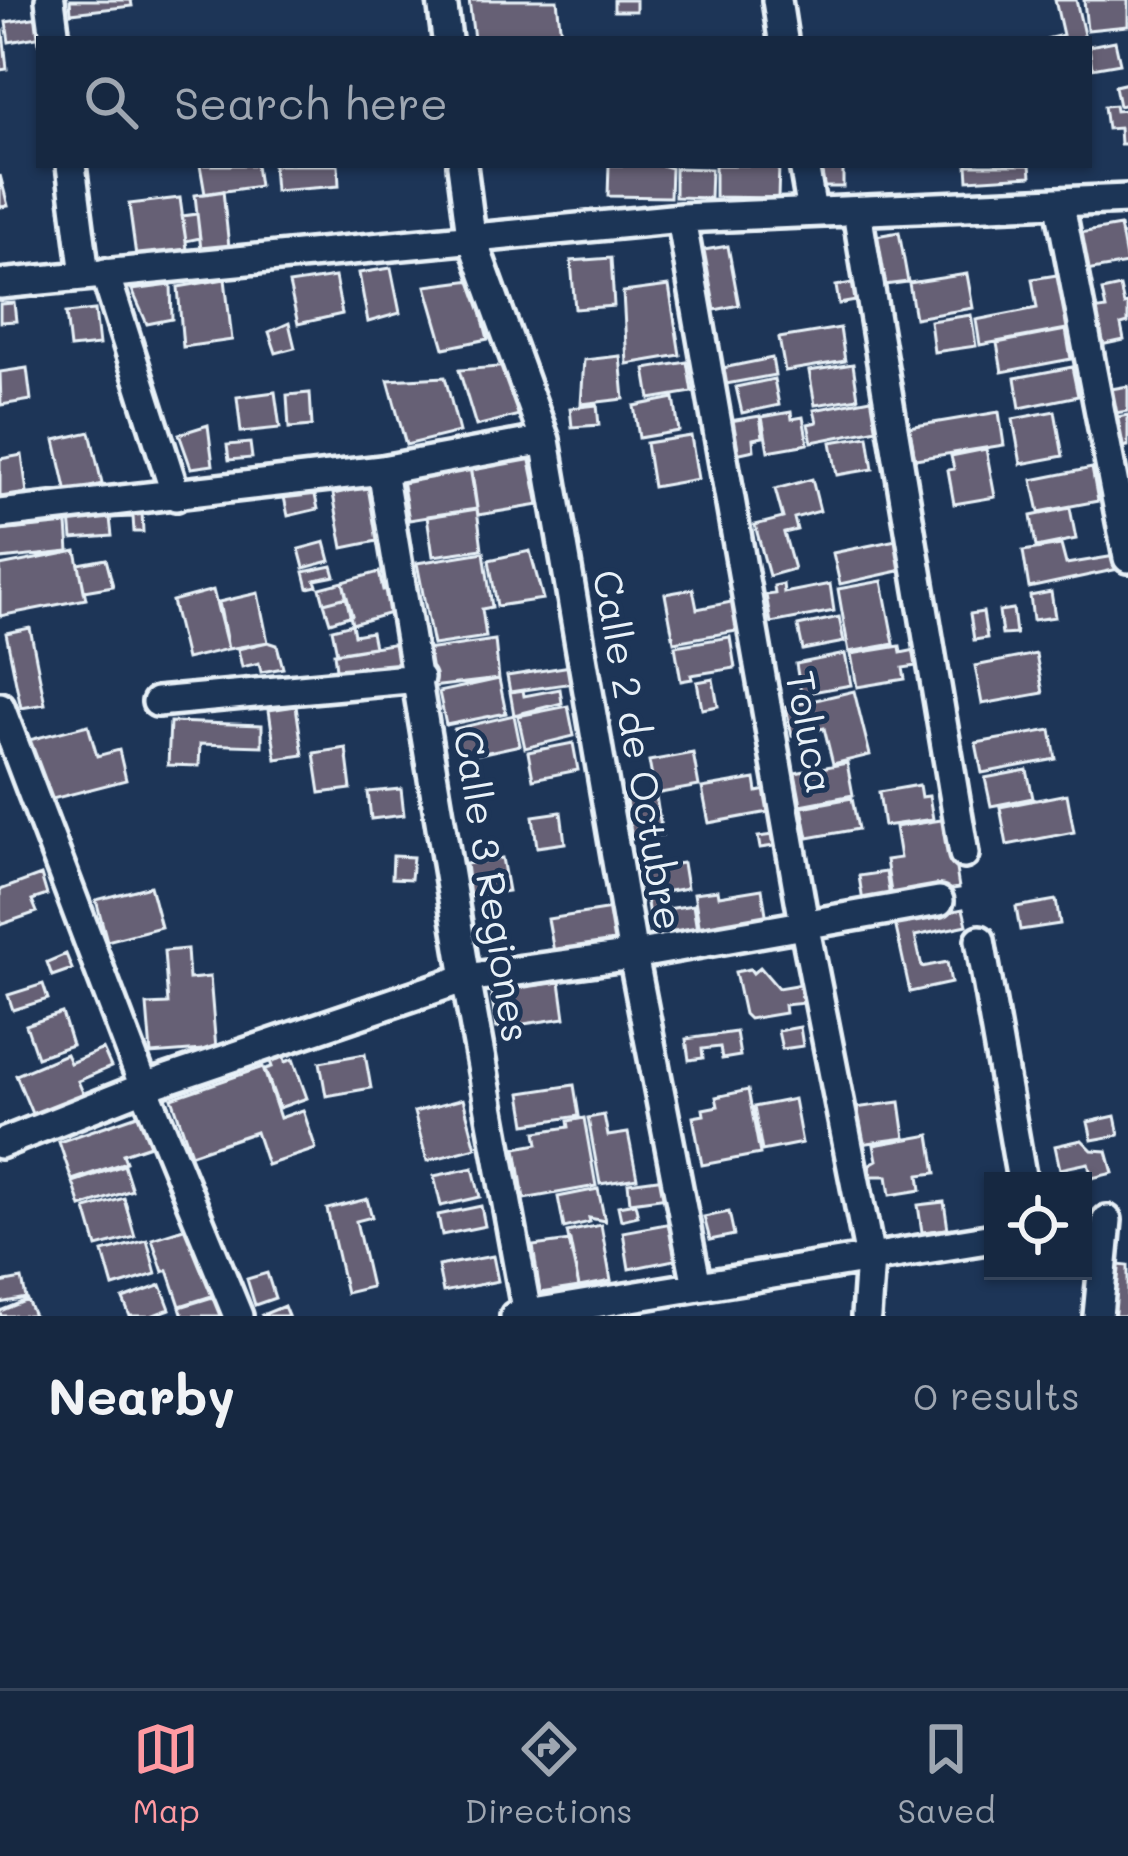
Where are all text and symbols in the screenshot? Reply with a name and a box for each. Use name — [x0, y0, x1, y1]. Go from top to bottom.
search box — [36, 36, 1092, 168]
icon: search — [78, 69, 144, 135]
text: Search here — [174, 73, 448, 131]
street label: Calle 2 de Octubre — [583, 566, 696, 934]
street label: Toluca — [776, 667, 847, 797]
street label: Calle 3 Regiones — [443, 726, 543, 1046]
map controls — [984, 1172, 1092, 1280]
button: locate — [984, 1172, 1092, 1280]
text: Nearby — [48, 1361, 235, 1428]
text: 0 results — [914, 1369, 1080, 1420]
tab: Map — [133, 1716, 200, 1831]
tab: Directions — [465, 1716, 632, 1831]
tab: Saved — [898, 1716, 995, 1831]

